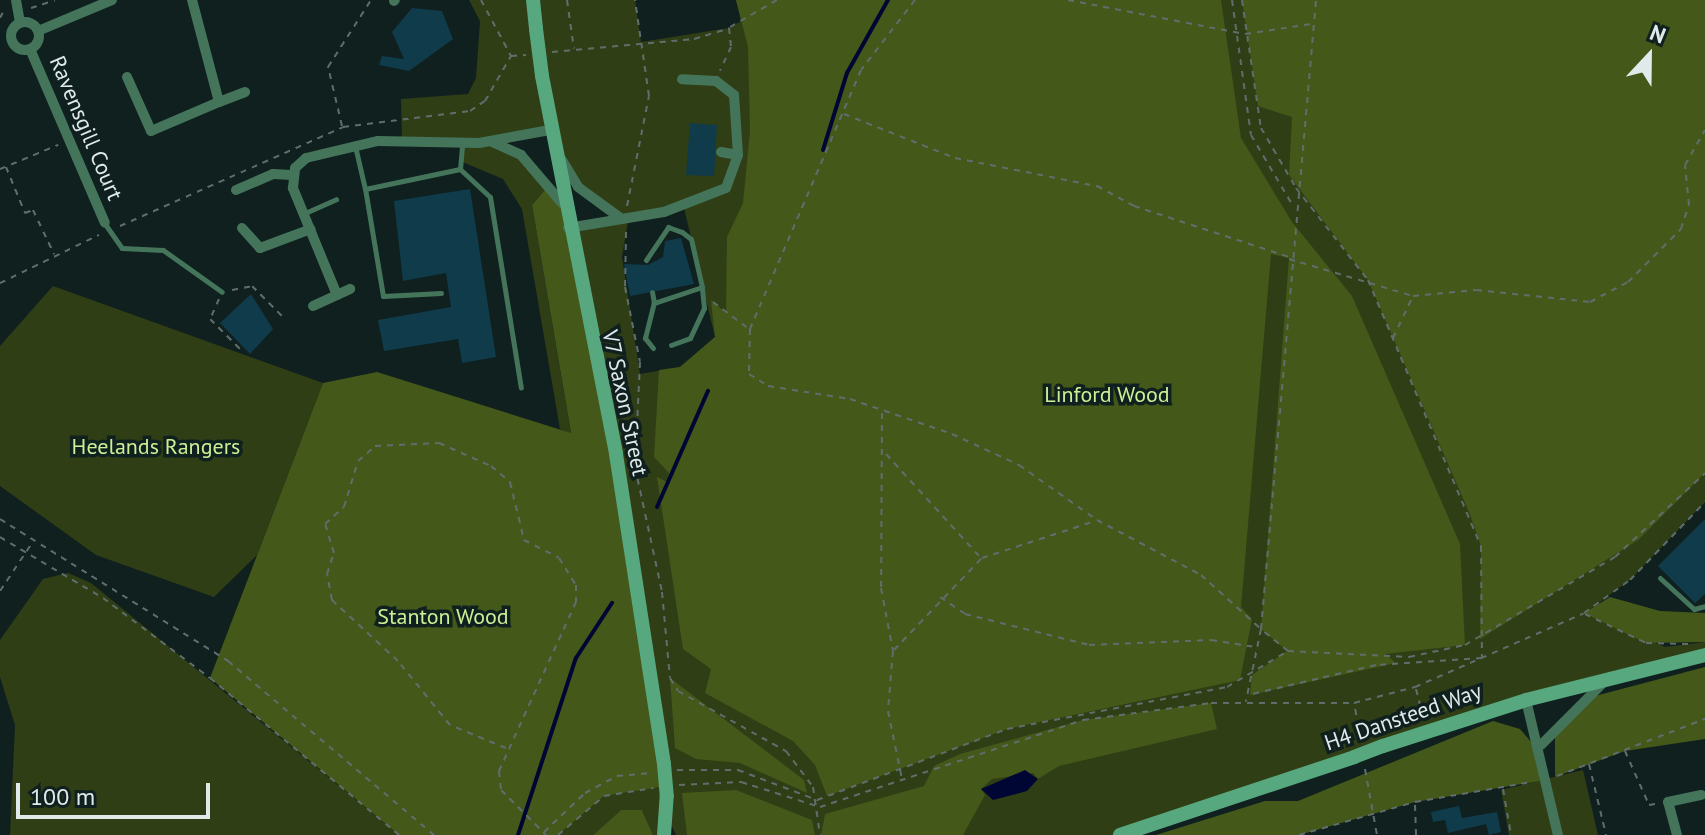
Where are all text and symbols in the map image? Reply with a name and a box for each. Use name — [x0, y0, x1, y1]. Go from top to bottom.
north arrow — [1609, 16, 1689, 96]
text: N — [1646, 18, 1670, 49]
street label: Ravensgill Court — [44, 52, 128, 204]
street label: V7 Saxon Street — [597, 327, 653, 479]
park label: Linford Wood — [1044, 382, 1170, 408]
park label: Heelands Rangers — [72, 434, 240, 460]
park label: Stanton Wood — [377, 604, 509, 630]
street label: H4 Dansteed Way — [1321, 678, 1485, 756]
scale bar — [20, 767, 214, 817]
text: 100 m — [30, 781, 95, 812]

